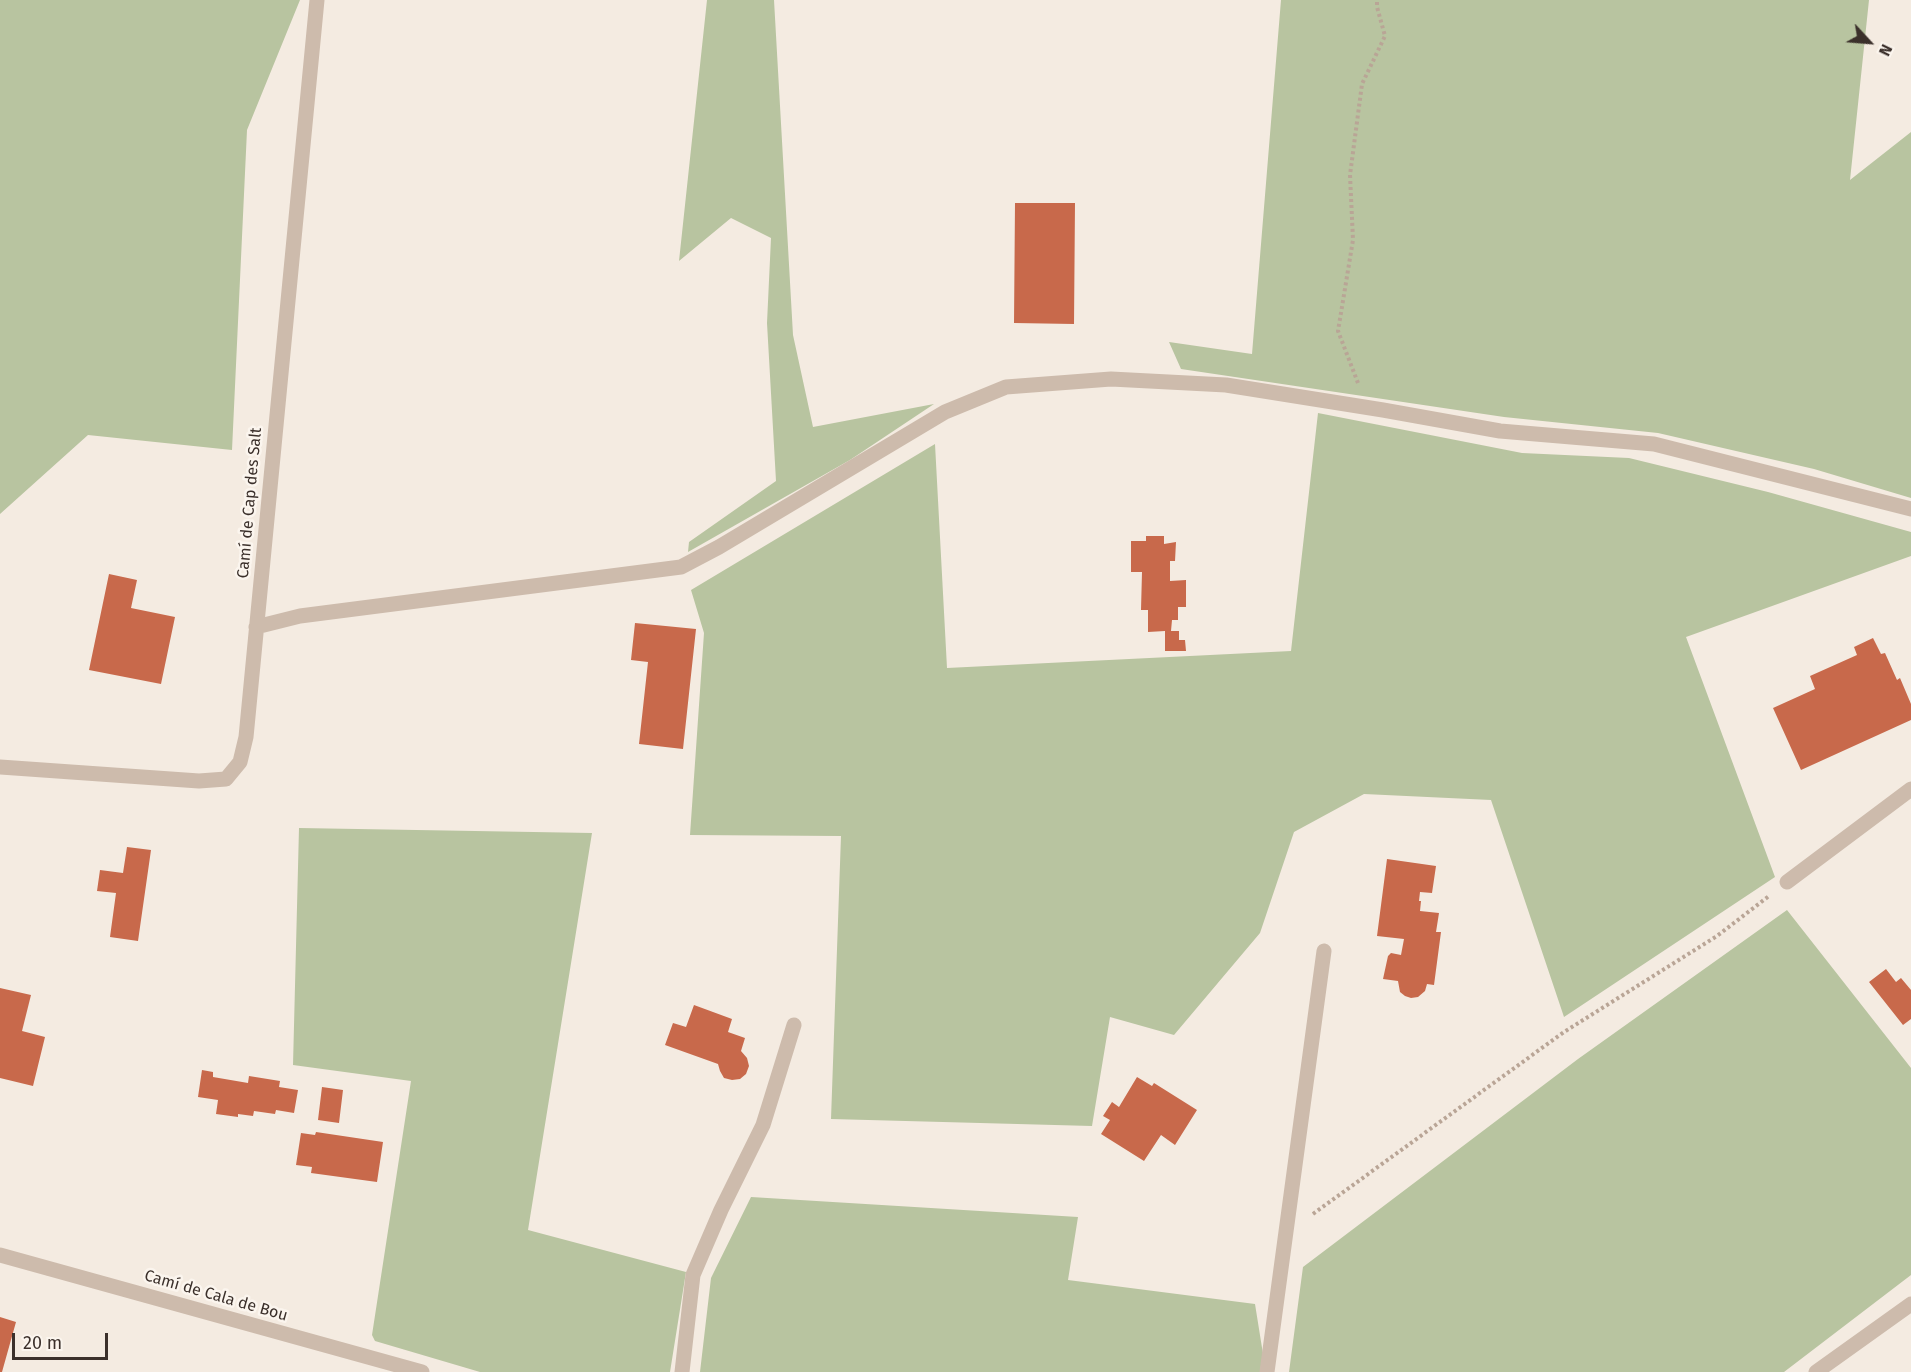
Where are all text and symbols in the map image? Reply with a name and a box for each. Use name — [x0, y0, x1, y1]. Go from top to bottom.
north arrow — [1839, 12, 1899, 72]
text: N — [1875, 41, 1896, 59]
street label: Camí de Cap des Salt — [234, 427, 266, 579]
street label: Camí de Cala de Bou — [142, 1266, 290, 1326]
scale bar — [15, 1321, 111, 1359]
text: 20 m — [23, 1332, 62, 1354]

